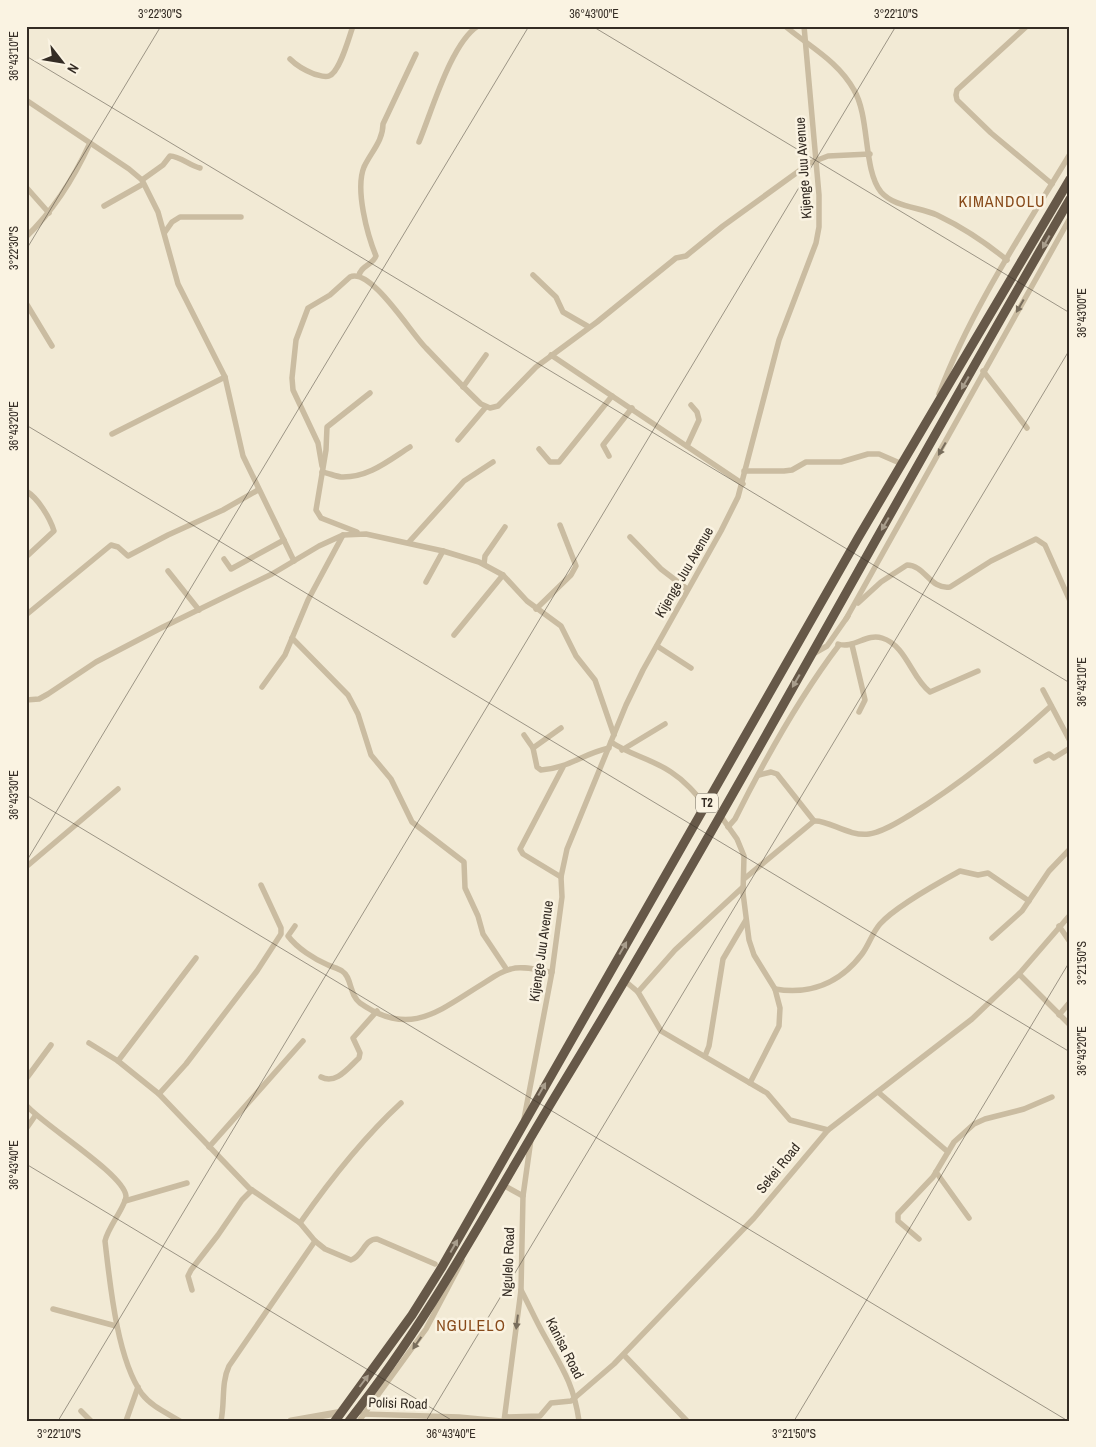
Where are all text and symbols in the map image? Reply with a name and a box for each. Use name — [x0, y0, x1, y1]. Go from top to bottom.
text: 3°22'30"S — [138, 6, 182, 22]
text: 36°43'00"E — [569, 6, 619, 22]
text: 3°22'10"S — [874, 6, 918, 22]
text: 36°43'10"E — [6, 31, 22, 81]
north arrow — [38, 38, 88, 88]
text: N — [63, 61, 83, 77]
street label: Kijenge Juu Avenue — [790, 117, 816, 219]
district label: KIMANDOLU — [958, 190, 1046, 212]
text: 3°22'30"S — [6, 226, 22, 270]
one-way arrow — [1041, 235, 1050, 248]
text: 36°43'00"E — [1074, 288, 1090, 338]
one-way arrow — [1015, 299, 1024, 313]
one-way arrow — [961, 376, 970, 390]
text: 36°43'20"E — [6, 401, 22, 451]
one-way arrow — [938, 441, 946, 456]
one-way arrow — [881, 517, 889, 532]
street label: Kijenge Juu Avenue — [651, 523, 717, 621]
text: 36°43'10"E — [1074, 657, 1090, 707]
one-way arrow — [792, 673, 800, 688]
text: 36°43'30"E — [6, 770, 22, 820]
road number: T2 — [696, 794, 718, 812]
street label: Kijenge Juu Avenue — [525, 899, 557, 1003]
one-way arrow — [619, 941, 627, 956]
text: 3°21'50"S — [1074, 941, 1090, 985]
text: 36°43'20"E — [1074, 1026, 1090, 1076]
one-way arrow — [538, 1082, 546, 1097]
street label: Sekei Road — [752, 1139, 804, 1197]
text: 36°43'40"E — [6, 1140, 22, 1190]
street label: Ngulelo Road — [498, 1227, 518, 1297]
one-way arrow — [450, 1239, 458, 1253]
district label: NGULELO — [436, 1314, 506, 1336]
one-way arrow — [513, 1314, 521, 1330]
street label: Kanisa Road — [542, 1314, 588, 1382]
one-way arrow — [412, 1336, 422, 1349]
one-way arrow — [359, 1374, 369, 1388]
street label: Polisi Road — [368, 1393, 428, 1413]
text: 3°22'10"S — [37, 1426, 81, 1442]
text: 36°43'40"E — [426, 1426, 476, 1442]
text: 3°21'50"S — [772, 1426, 816, 1442]

